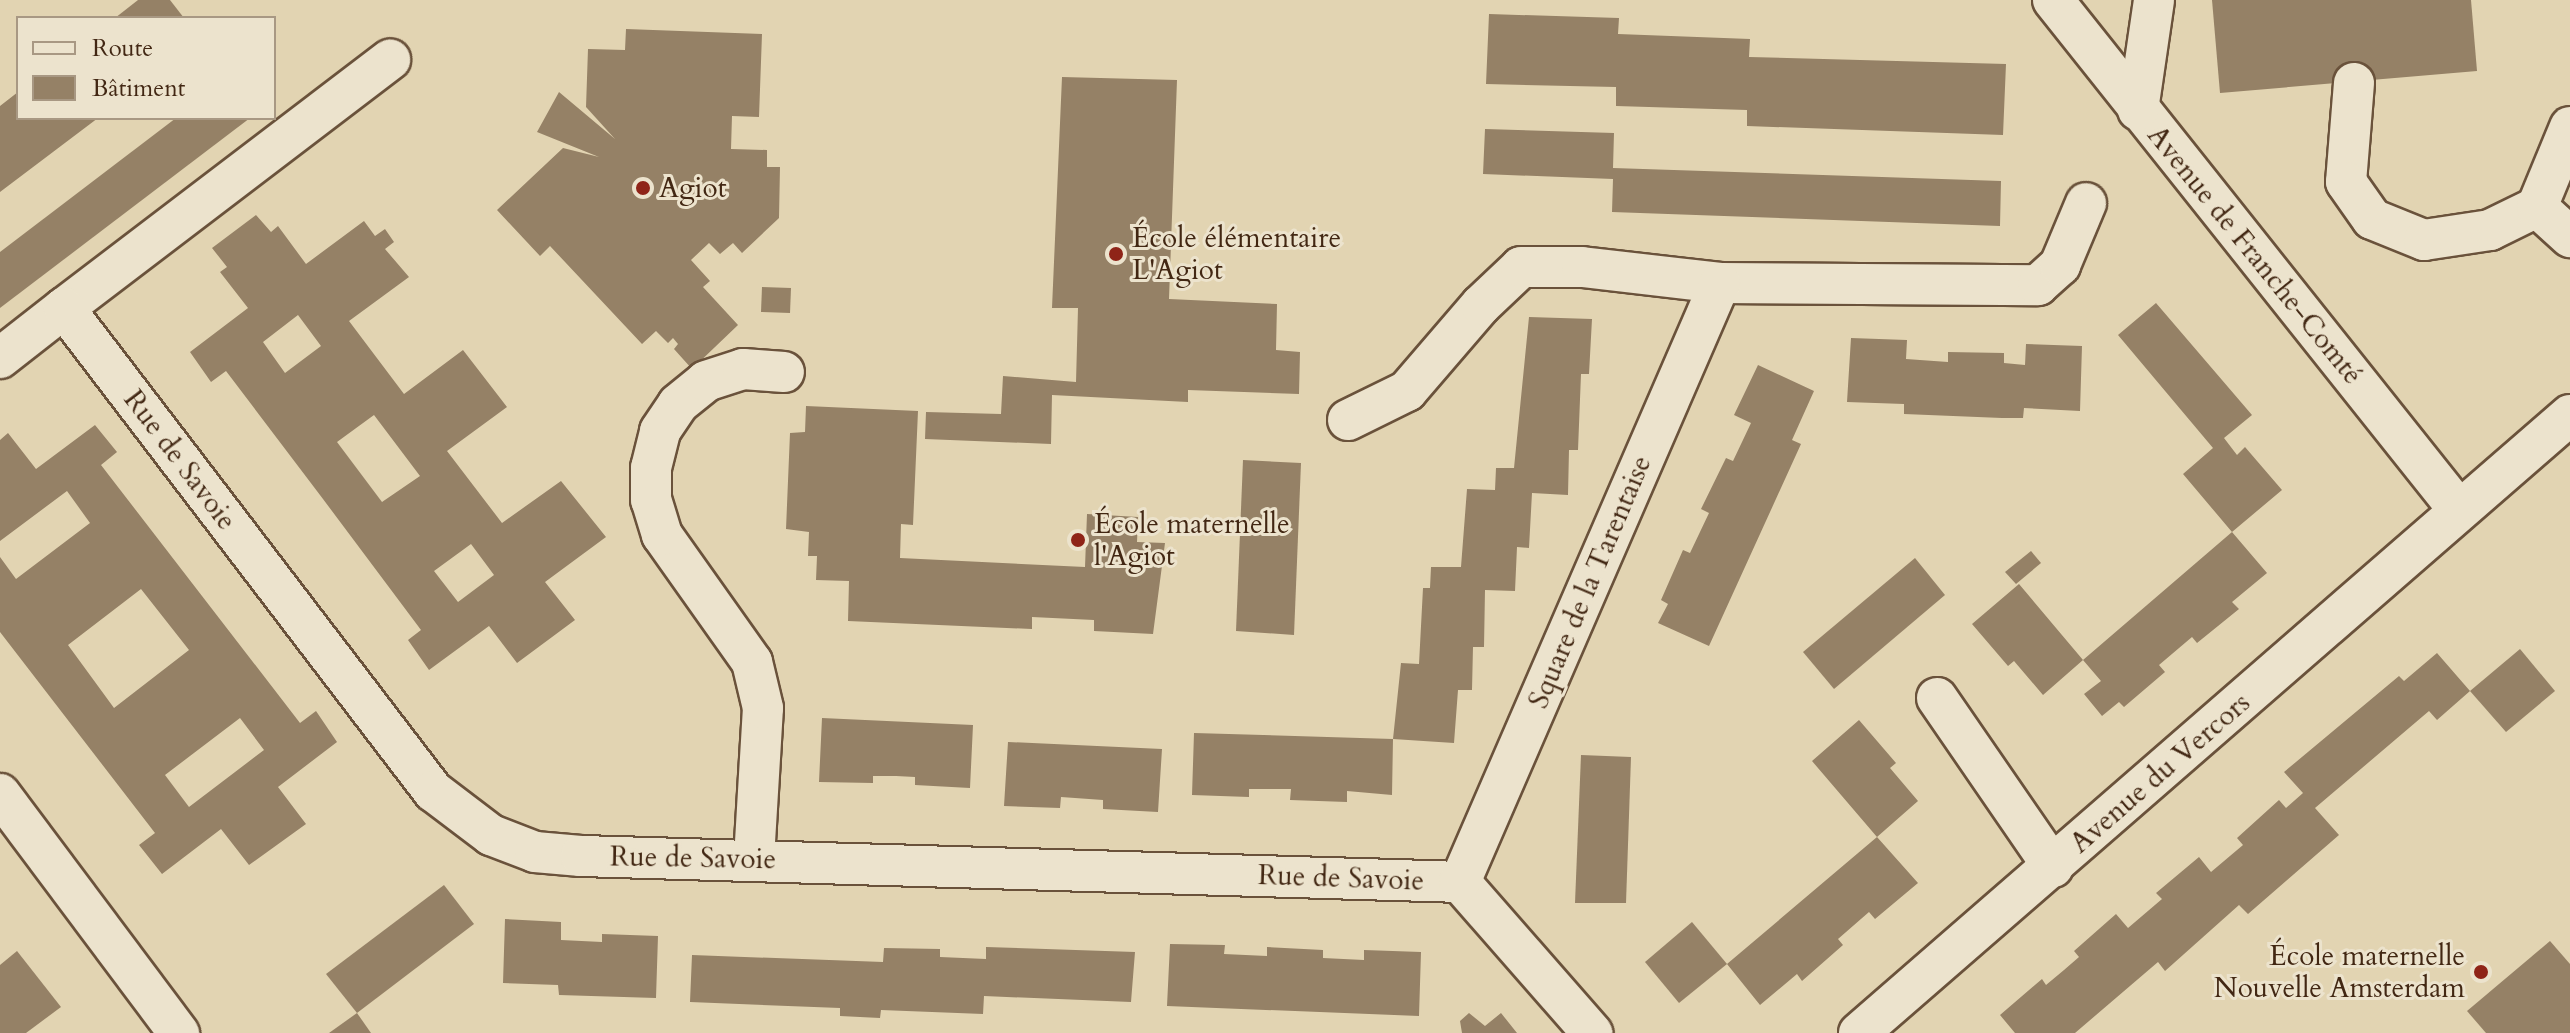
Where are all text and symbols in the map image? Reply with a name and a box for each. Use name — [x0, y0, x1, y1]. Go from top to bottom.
legend — [16, 16, 276, 120]
text: Route — [92, 32, 153, 65]
text: Bâtiment — [92, 72, 185, 105]
street label: Avenue de Franche-Comté — [2140, 119, 2370, 391]
place label: Agiot — [659, 171, 726, 205]
marker: Agiot — [634, 179, 652, 197]
place label: École élémentaire L'Agiot — [1132, 221, 1341, 287]
marker: École élémentaire L'Agiot — [1107, 245, 1125, 263]
street label: Rue de Savoie — [117, 384, 243, 536]
street label: Square de la Tarentaise — [1522, 451, 1658, 713]
place label: École maternelle l'Agiot — [1094, 507, 1290, 573]
marker: École maternelle l'Agiot — [1069, 531, 1087, 549]
street label: Avenue du Vercors — [2063, 686, 2257, 860]
street label: Rue de Savoie — [610, 840, 776, 876]
street label: Rue de Savoie — [1257, 858, 1425, 898]
place label: École maternelle Nouvelle Amsterdam — [2214, 939, 2465, 1005]
marker: École maternelle Nouvelle Amsterdam — [2472, 963, 2490, 981]

